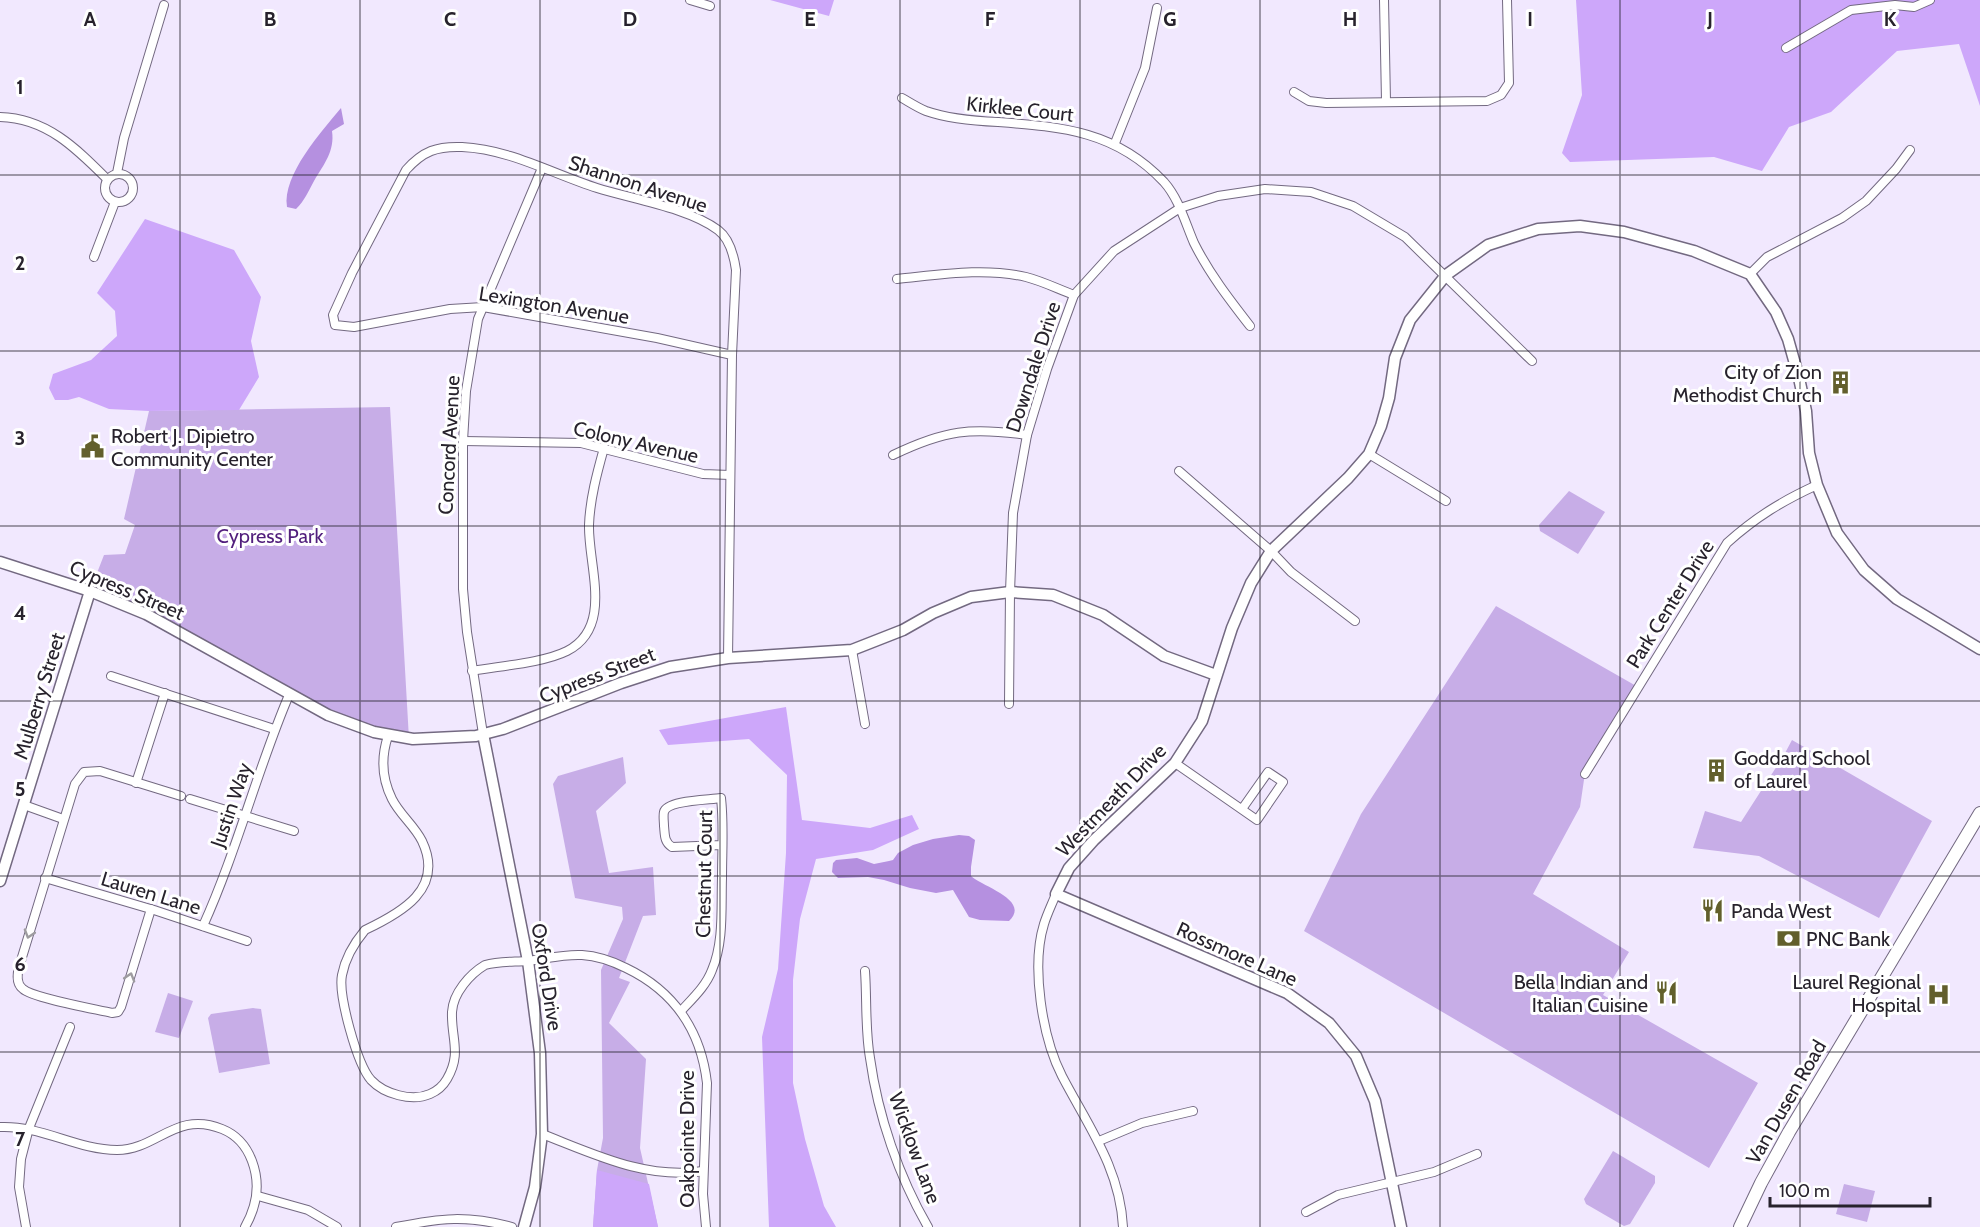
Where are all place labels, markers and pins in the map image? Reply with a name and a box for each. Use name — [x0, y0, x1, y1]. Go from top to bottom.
place label: City of Zion Methodist Church — [1673, 360, 1822, 407]
building icon: City of Zion Methodist Church — [1827, 370, 1853, 396]
place label: Robert J. Dipietro Community Center — [111, 424, 274, 471]
public building icon: Robert J. Dipietro Community Center — [80, 434, 106, 460]
place label: Goddard School of Laurel — [1734, 746, 1870, 793]
building icon: Goddard School of Laurel — [1703, 757, 1729, 783]
restaurant icon: Panda West — [1700, 898, 1726, 924]
place label: Panda West — [1731, 899, 1832, 923]
bank icon: PNC Bank — [1775, 926, 1801, 952]
place label: PNC Bank — [1806, 927, 1890, 951]
place label: Bella Indian and Italian Cuisine — [1514, 970, 1648, 1017]
place label: Laurel Regional Hospital — [1792, 970, 1921, 1017]
restaurant icon: Bella Indian and Italian Cuisine — [1653, 980, 1679, 1006]
hospital icon: Laurel Regional Hospital — [1926, 981, 1952, 1007]

